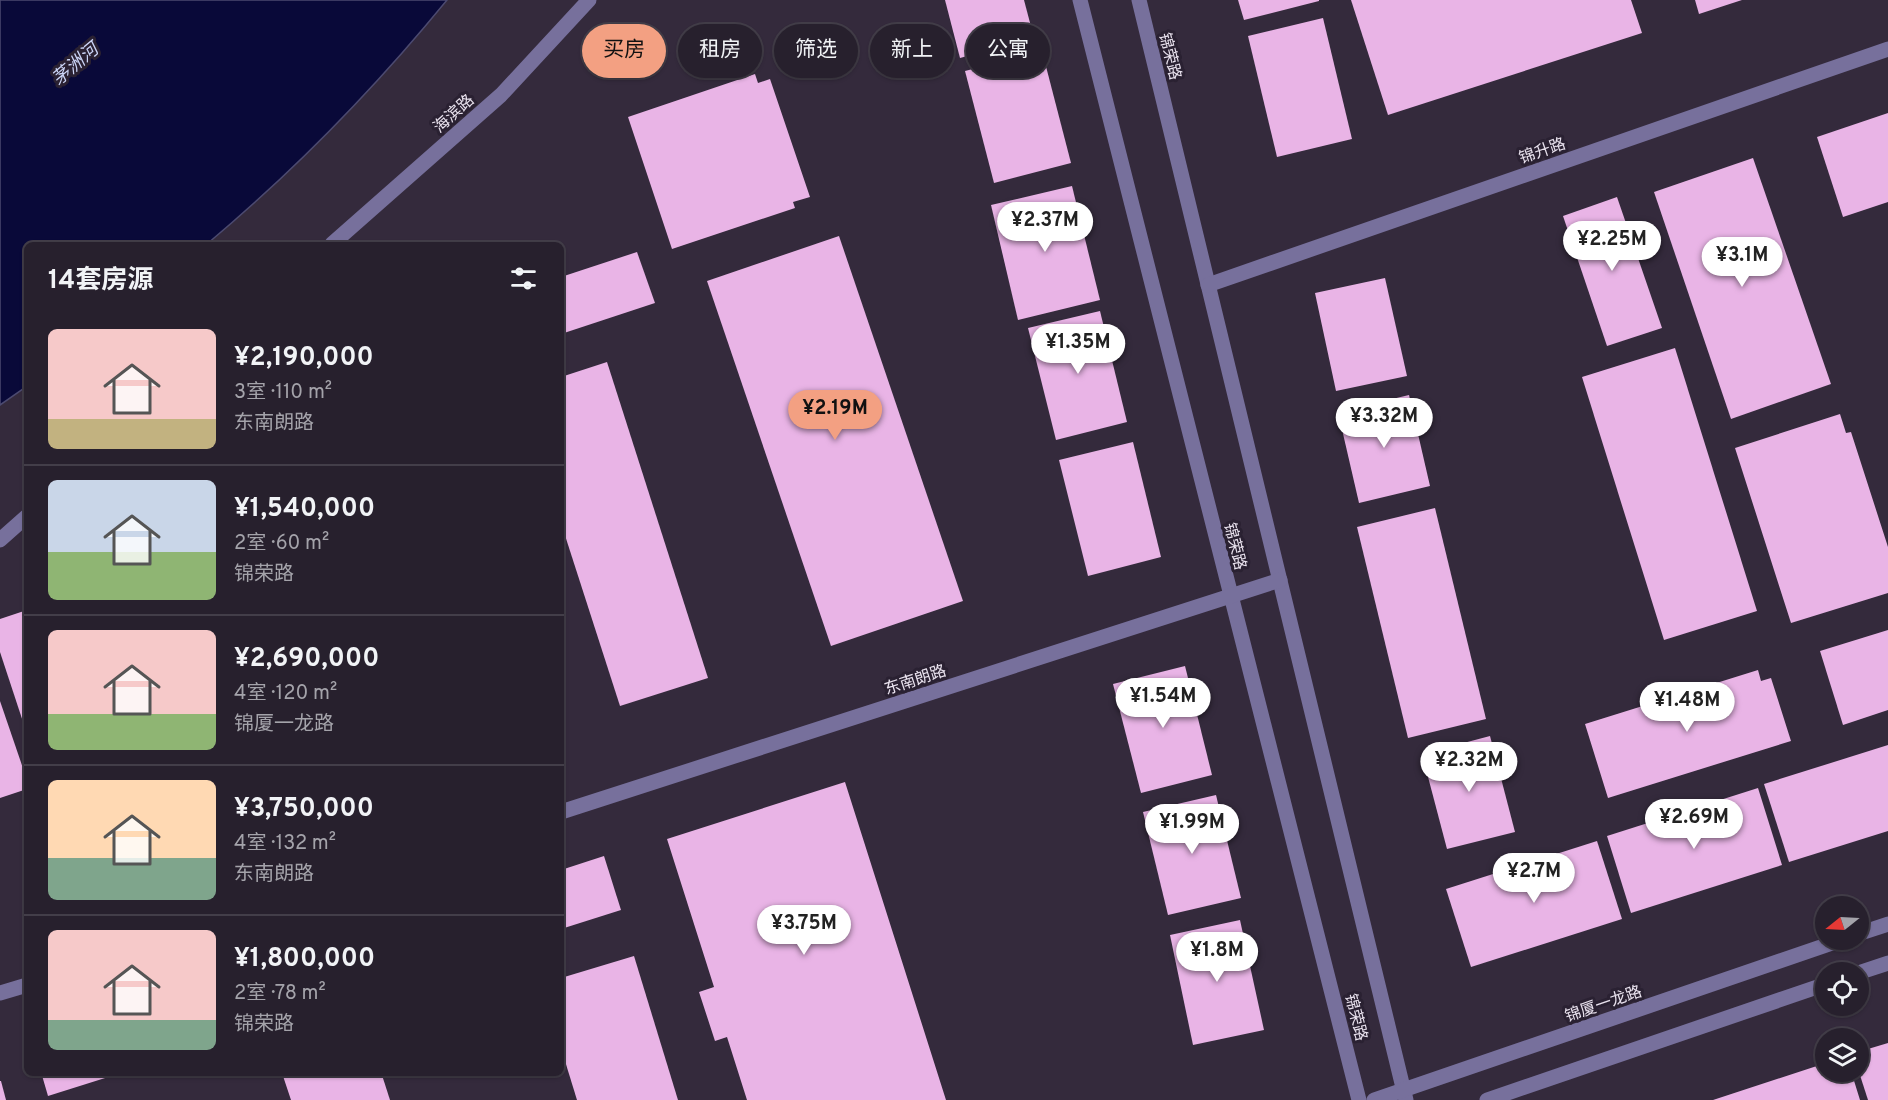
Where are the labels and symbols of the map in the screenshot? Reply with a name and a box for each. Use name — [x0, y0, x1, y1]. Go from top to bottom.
street label: 锦荣路 — [1154, 31, 1185, 82]
water label: 茅洲河 — [48, 37, 106, 91]
street label: 海滨路 — [430, 91, 479, 138]
street label: 锦升路 — [1517, 135, 1569, 169]
pin: ¥2.37M — [996, 202, 1094, 253]
pin: ¥2.25M — [1563, 221, 1661, 272]
pin: ¥3.1M — [1700, 237, 1784, 288]
pin: ¥1.35M — [1029, 324, 1127, 375]
pin: ¥2.19M — [786, 390, 884, 441]
pin: ¥3.32M — [1335, 398, 1433, 449]
street label: 锦荣路 — [1219, 521, 1250, 572]
street label: 东南朗路 — [882, 662, 949, 700]
pin: ¥1.54M — [1114, 678, 1212, 729]
pin: ¥1.48M — [1638, 682, 1736, 733]
pin: ¥2.32M — [1420, 742, 1518, 793]
pin: ¥2.69M — [1645, 799, 1743, 850]
pin: ¥1.99M — [1143, 804, 1241, 855]
pin: ¥2.7M — [1492, 853, 1576, 904]
north arrow — [1815, 896, 1869, 950]
pin: ¥3.75M — [755, 905, 853, 956]
pin: ¥1.8M — [1175, 932, 1259, 983]
street label: 锦厦一龙路 — [1563, 982, 1645, 1027]
street label: 锦荣路 — [1340, 992, 1371, 1043]

